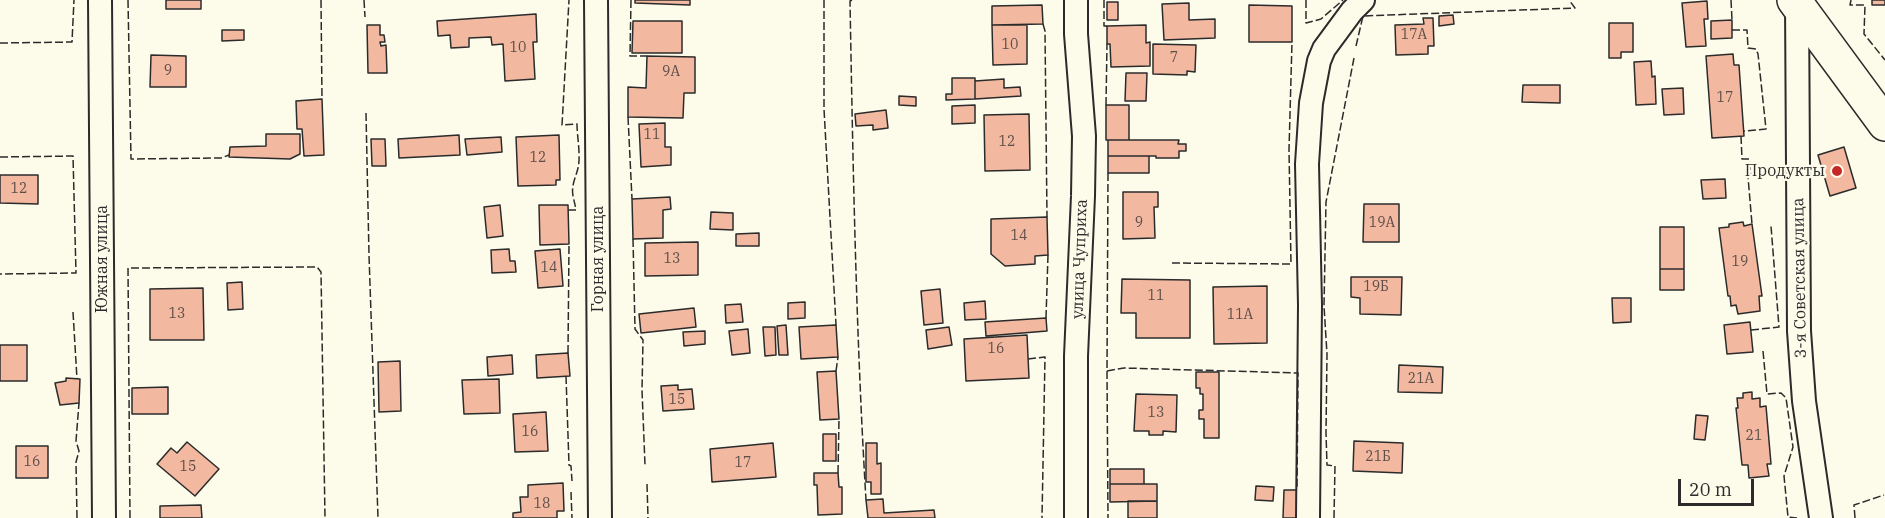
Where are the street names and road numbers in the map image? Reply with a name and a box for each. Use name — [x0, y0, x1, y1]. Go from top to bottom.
street label: 3-я Советская улица — [1789, 197, 1811, 359]
street label: улица Чуприха — [1068, 199, 1092, 319]
street label: Южная улица — [92, 205, 112, 313]
street label: Горная улица — [588, 206, 608, 312]

